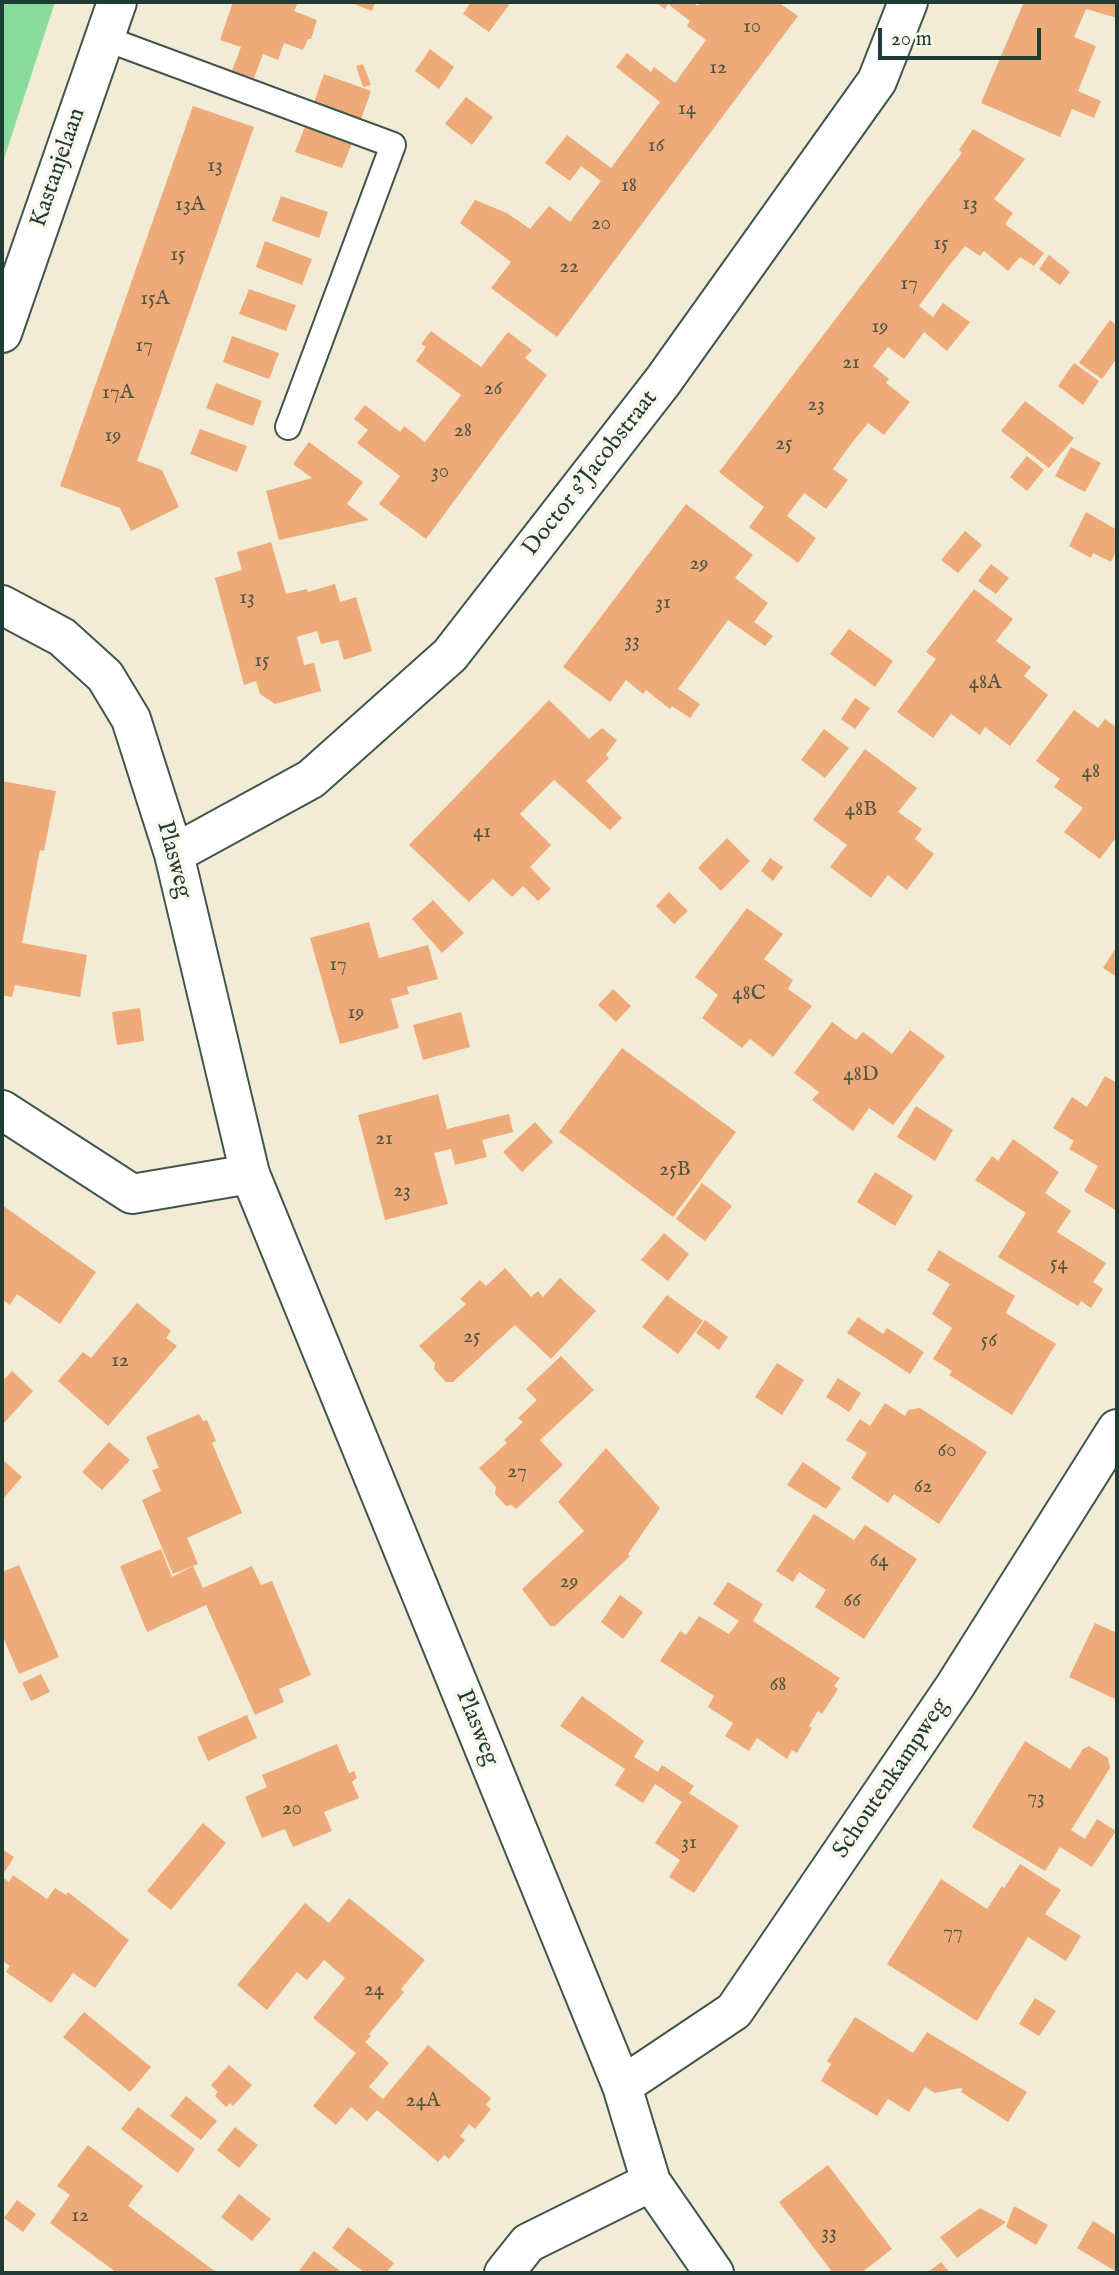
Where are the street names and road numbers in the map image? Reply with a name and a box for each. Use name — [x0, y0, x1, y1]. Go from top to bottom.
street label: Kastanjelaan — [25, 105, 93, 231]
street label: Doctor s'Jacobstraat — [517, 385, 665, 563]
street label: Plasweg — [149, 818, 197, 902]
street label: Plasweg — [448, 1686, 504, 1770]
street label: Schoutenkampweg — [828, 1694, 956, 1864]

